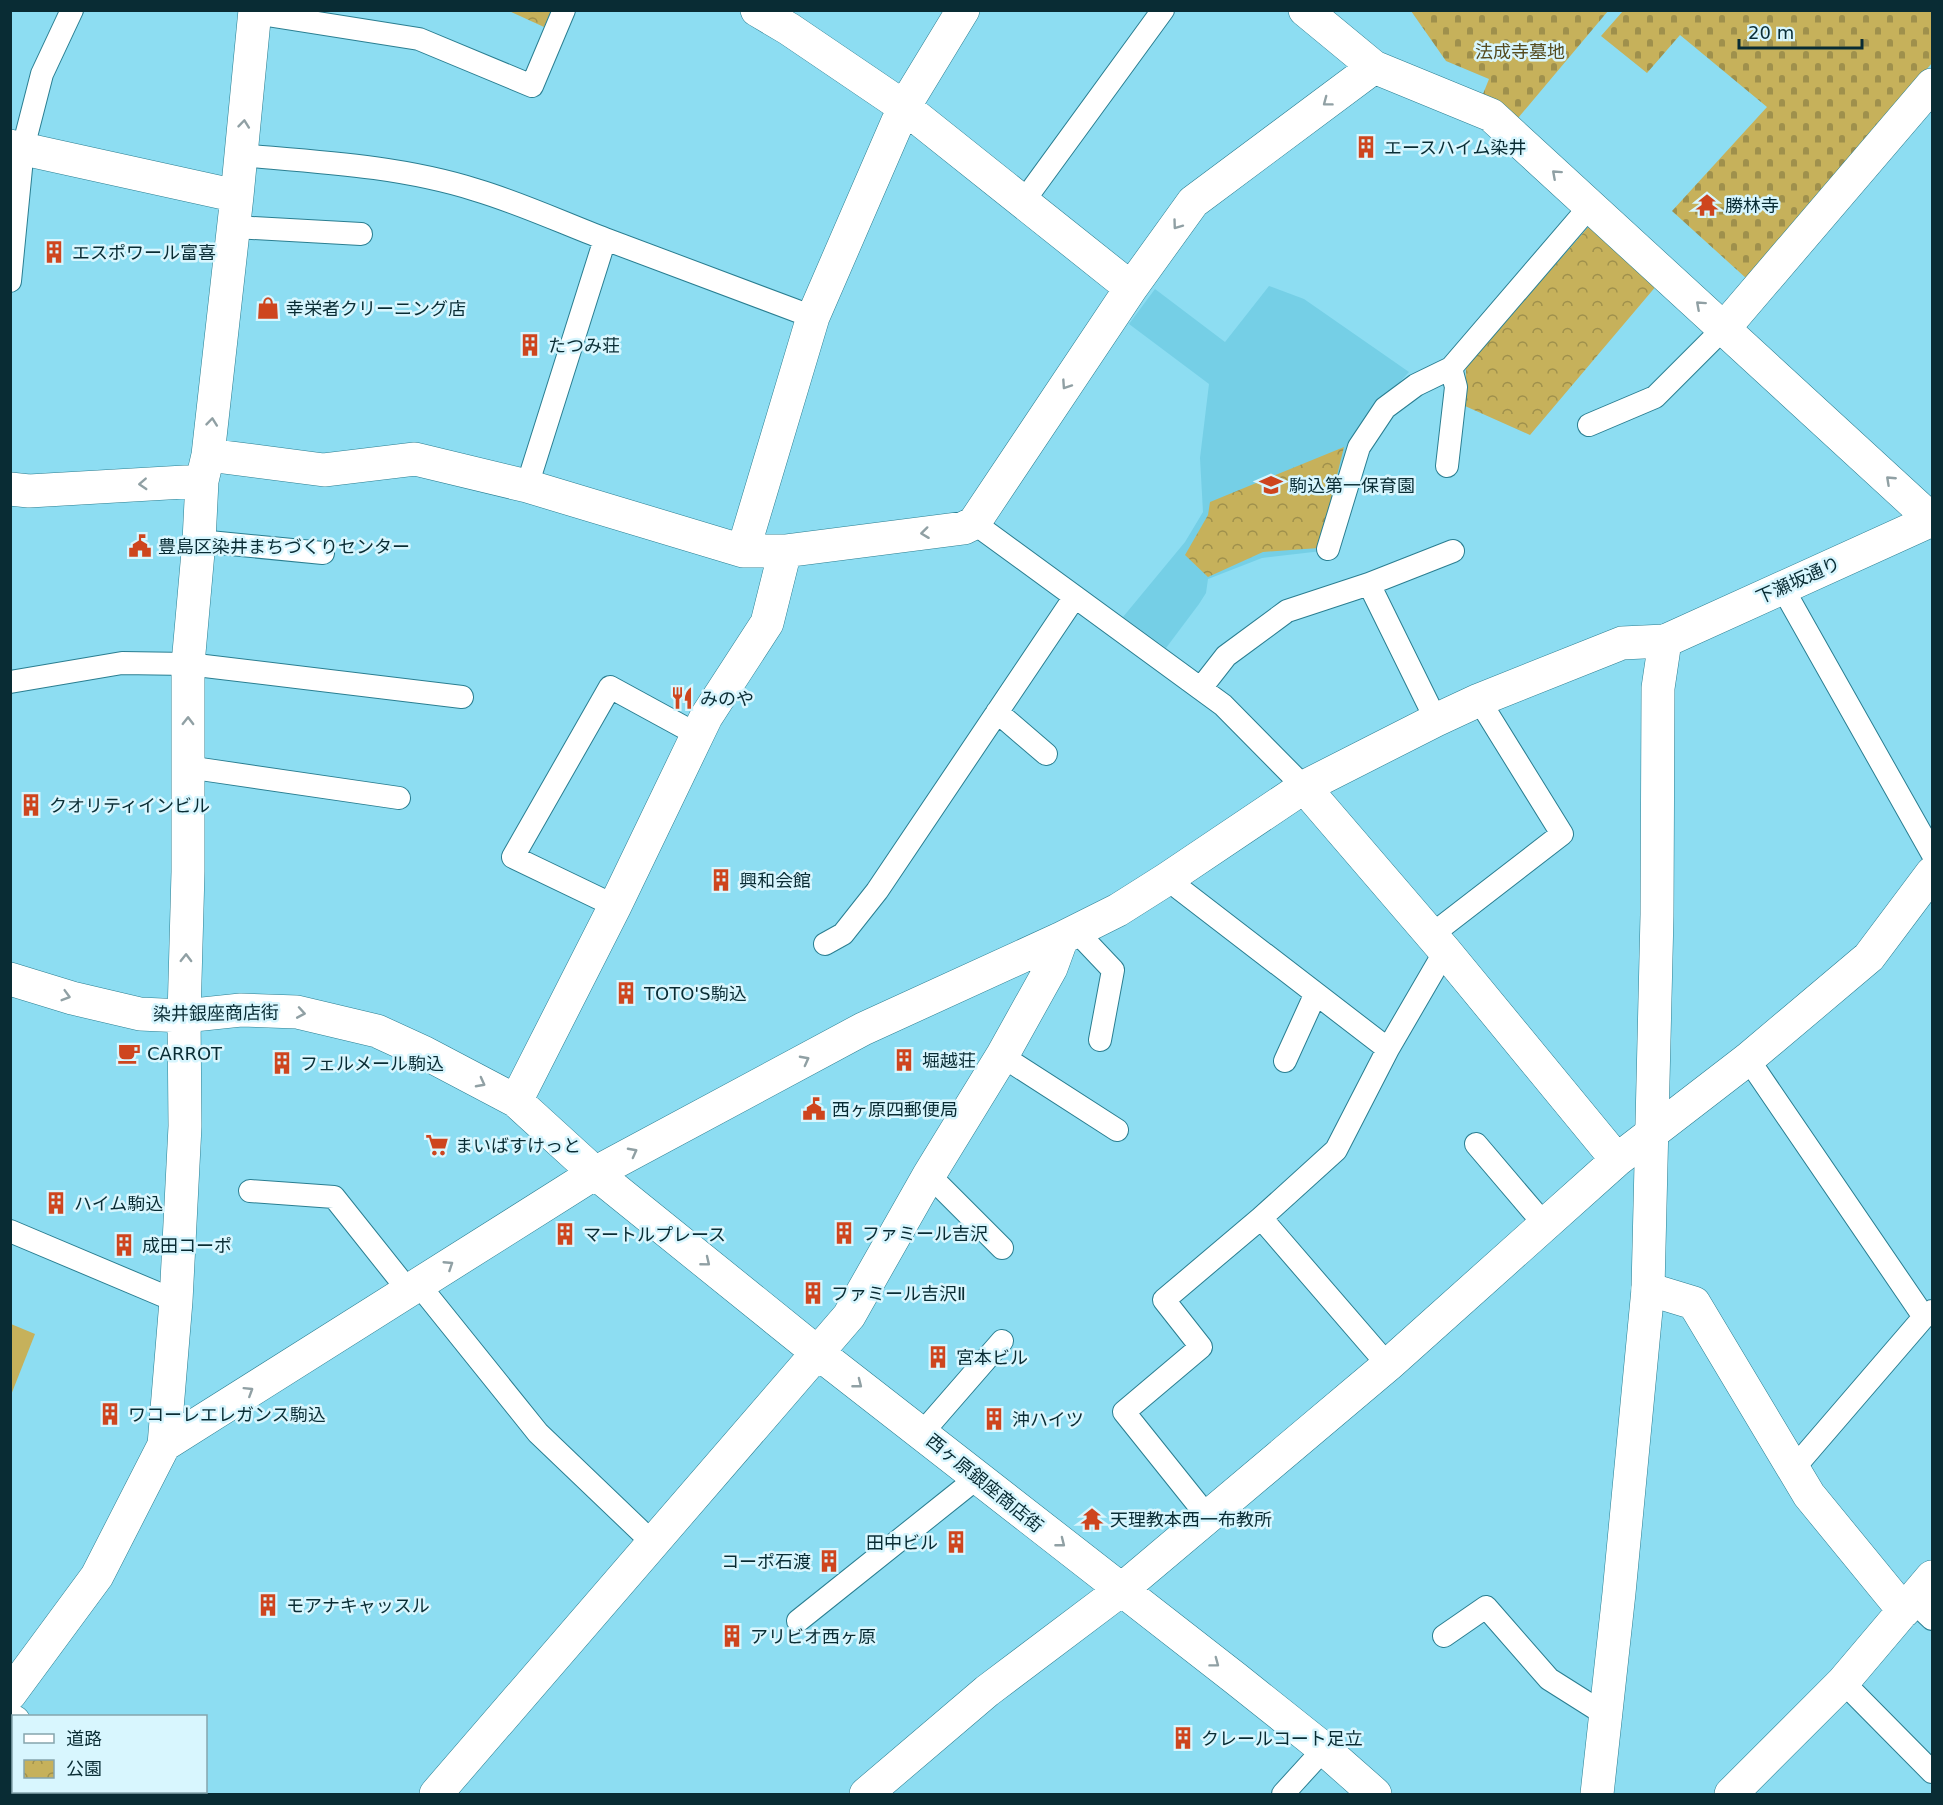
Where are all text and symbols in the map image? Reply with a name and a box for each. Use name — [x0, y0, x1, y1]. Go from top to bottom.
scale bar — [1739, 12, 1862, 50]
text: 20 m — [1748, 22, 1794, 43]
park label: 法成寺墓地 — [1475, 41, 1565, 62]
one-way arrow — [1323, 95, 1334, 106]
one-way arrow — [237, 119, 250, 128]
building icon: エースハイム染井 — [1353, 134, 1379, 160]
place label: エースハイム染井 — [1384, 137, 1526, 158]
one-way arrow — [1552, 170, 1563, 181]
temple icon: 勝林寺 — [1694, 192, 1720, 218]
place label: 勝林寺 — [1725, 195, 1779, 216]
one-way arrow — [1173, 218, 1184, 229]
building icon: エスポワール富喜 — [41, 239, 67, 265]
place label: エスポワール富喜 — [72, 242, 216, 263]
shop icon: 幸栄者クリーニング店 — [255, 295, 281, 321]
place label: 幸栄者クリーニング店 — [286, 298, 466, 319]
one-way arrow — [1696, 301, 1707, 312]
building icon: たつみ荘 — [517, 332, 543, 358]
place label: たつみ荘 — [548, 335, 620, 356]
one-way arrow — [1062, 378, 1073, 389]
one-way arrow — [205, 418, 218, 427]
school or university icon: 駒込第一保育園 — [1258, 472, 1284, 498]
place label: 駒込第一保育園 — [1289, 475, 1415, 496]
one-way arrow — [1886, 476, 1896, 487]
one-way arrow — [139, 478, 148, 491]
one-way arrow — [920, 526, 930, 539]
public building icon: 豊島区染井まちづくりセンター — [127, 533, 153, 559]
place label: 豊島区染井まちづくりセンター — [158, 536, 410, 557]
street label: 下瀬坂通り — [1753, 552, 1843, 608]
restaurant icon: みのや — [669, 685, 695, 711]
place label: みのや — [700, 688, 754, 709]
one-way arrow — [181, 716, 194, 725]
building icon: クオリティインビル — [18, 792, 44, 818]
place label: クオリティインビル — [49, 795, 210, 816]
building icon: 興和会館 — [708, 867, 734, 893]
place label: 興和会館 — [739, 870, 811, 891]
one-way arrow — [179, 953, 192, 962]
building icon: TOTO'S駒込 — [613, 980, 639, 1006]
place label: TOTO'S駒込 — [643, 983, 747, 1004]
one-way arrow — [60, 989, 71, 1001]
street label: 染井銀座商店街 — [153, 1001, 279, 1025]
one-way arrow — [296, 1007, 305, 1019]
cafe icon: CARROT — [116, 1040, 142, 1066]
place label: CARROT — [147, 1043, 223, 1064]
building icon: 堀越荘 — [891, 1047, 917, 1073]
building icon: フェルメール駒込 — [269, 1050, 295, 1076]
place label: 堀越荘 — [922, 1050, 976, 1071]
place label: フェルメール駒込 — [300, 1053, 444, 1074]
one-way arrow — [799, 1056, 810, 1068]
one-way arrow — [475, 1076, 486, 1087]
public building icon: 西ヶ原四郵便局 — [801, 1096, 827, 1122]
place label: 西ヶ原四郵便局 — [832, 1099, 958, 1120]
supermarket icon: まいばすけっと — [424, 1132, 450, 1158]
place label: まいばすけっと — [455, 1135, 581, 1156]
one-way arrow — [627, 1148, 638, 1159]
building icon: ハイム駒込 — [43, 1190, 69, 1216]
place label: ハイム駒込 — [74, 1193, 163, 1214]
building icon: ファミール吉沢 — [831, 1220, 857, 1246]
building icon: マートルプレース — [552, 1221, 578, 1247]
place label: ファミール吉沢 — [862, 1223, 988, 1244]
place label: マートルプレース — [583, 1224, 726, 1245]
building icon: 成田コーポ — [111, 1232, 137, 1258]
place label: 成田コーポ — [142, 1235, 232, 1256]
one-way arrow — [699, 1255, 710, 1266]
one-way arrow — [442, 1261, 453, 1272]
building icon: ファミール吉沢Ⅱ — [800, 1280, 826, 1306]
place label: ファミール吉沢Ⅱ — [831, 1283, 966, 1304]
building icon: 宮本ビル — [925, 1344, 951, 1370]
place label: 宮本ビル — [956, 1347, 1028, 1368]
one-way arrow — [852, 1376, 863, 1387]
one-way arrow — [242, 1388, 253, 1399]
building icon: ワコーレエレガンス駒込 — [97, 1401, 123, 1427]
place label: ワコーレエレガンス駒込 — [128, 1404, 326, 1425]
building icon: 沖ハイツ — [981, 1406, 1007, 1432]
place label: 沖ハイツ — [1012, 1409, 1084, 1430]
street label: 西ヶ原銀座商店街 — [922, 1430, 1048, 1536]
temple icon: 天理教本西一布教所 — [1079, 1506, 1105, 1532]
place label: 天理教本西一布教所 — [1110, 1509, 1272, 1530]
building icon: 田中ビル — [943, 1529, 969, 1555]
place label: 田中ビル — [866, 1532, 938, 1553]
one-way arrow — [1054, 1536, 1065, 1547]
building icon: コーポ石渡 — [816, 1548, 842, 1574]
place label: コーポ石渡 — [721, 1551, 811, 1572]
building icon: モアナキャッスル — [255, 1592, 281, 1618]
place label: モアナキャッスル — [286, 1595, 430, 1616]
building icon: アリビオ西ヶ原 — [719, 1623, 745, 1649]
place label: アリビオ西ヶ原 — [750, 1626, 876, 1647]
one-way arrow — [1209, 1655, 1220, 1666]
legend — [12, 1715, 207, 1793]
building icon: クレールコート足立 — [1170, 1725, 1196, 1751]
text: 道路 — [66, 1728, 102, 1749]
place label: クレールコート足立 — [1201, 1728, 1363, 1749]
text: 公園 — [66, 1758, 102, 1779]

